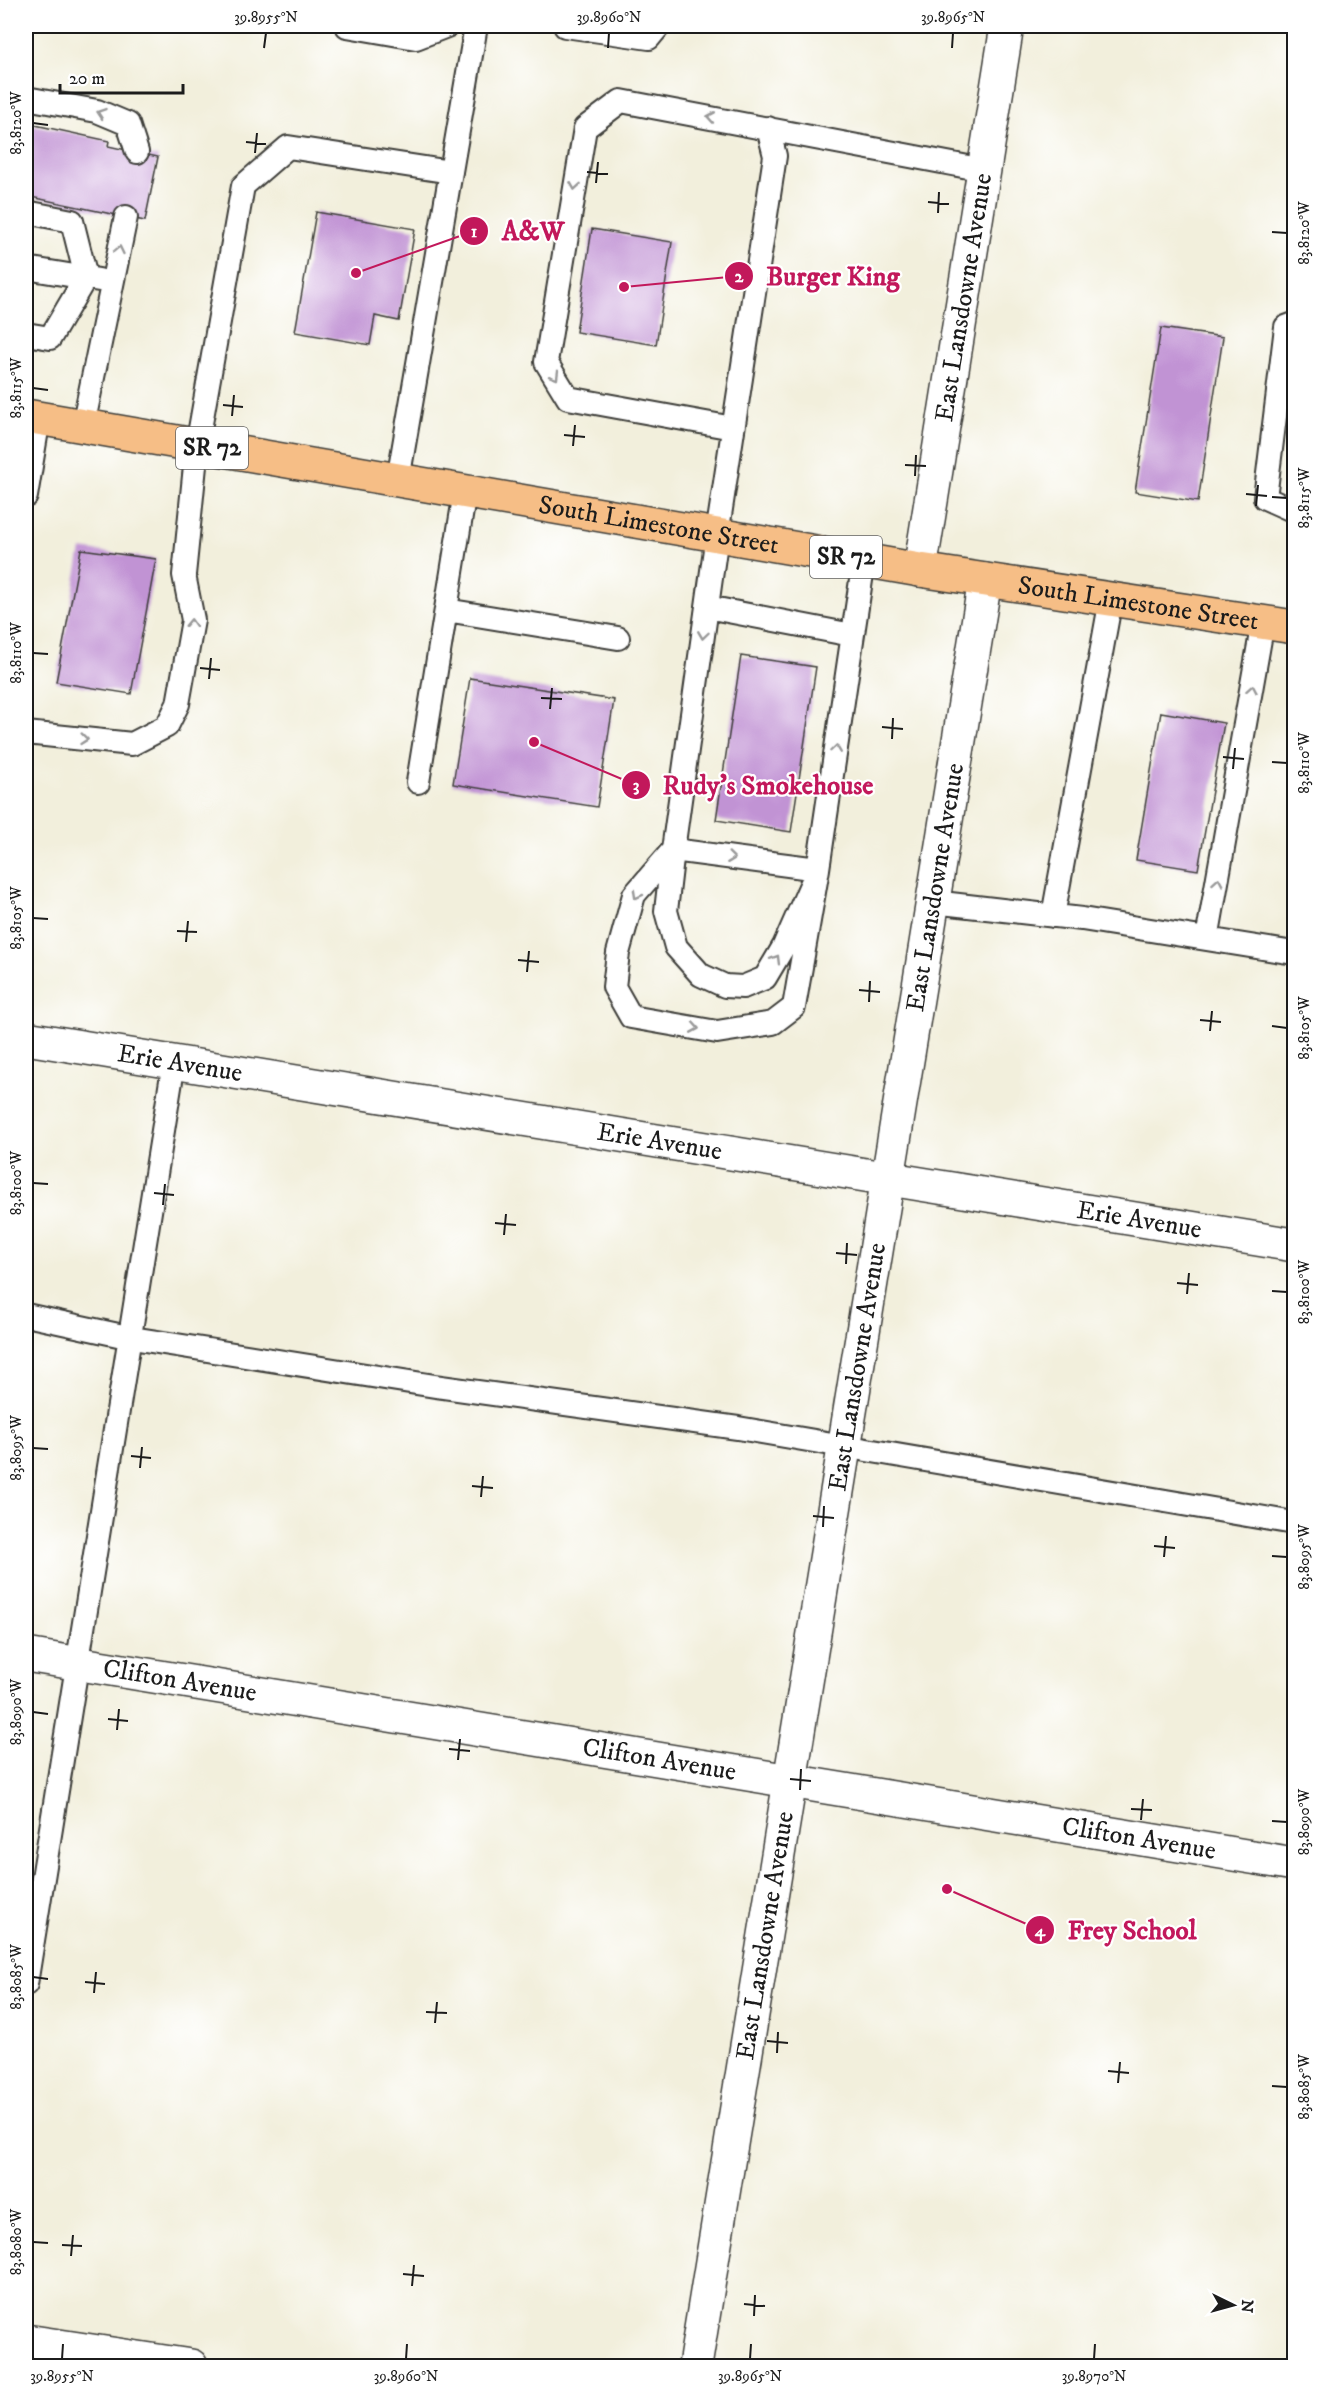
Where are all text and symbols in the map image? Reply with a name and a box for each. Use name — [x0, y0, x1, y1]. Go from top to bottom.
text: 39.8955°N — [234, 8, 298, 27]
text: 39.8960°N — [577, 8, 641, 27]
text: 39.8965°N — [921, 8, 985, 27]
scale bar — [60, 57, 183, 95]
text: 20 m — [69, 68, 105, 90]
text: 83.8120°W — [7, 91, 26, 155]
one-way arrow — [96, 108, 107, 121]
one-way arrow — [706, 111, 716, 124]
street label: East Lansdowne Avenue — [927, 171, 1000, 424]
one-way arrow — [569, 180, 582, 190]
text: 83.8120°W — [1295, 201, 1314, 265]
callout: A&W — [459, 208, 576, 253]
text: A&W — [501, 215, 566, 249]
text: 1 — [471, 221, 478, 243]
one-way arrow — [112, 245, 125, 255]
callout: Burger King — [724, 253, 912, 298]
text: Burger King — [766, 260, 901, 294]
text: 2 — [735, 266, 745, 288]
text: 83.8115°W — [7, 357, 26, 419]
one-way arrow — [547, 370, 559, 380]
road number: SR 72 — [176, 427, 248, 469]
text: 83.8115°W — [1295, 467, 1314, 529]
street label: South Limestone Street — [536, 488, 781, 562]
road number: SR 72 — [810, 536, 882, 578]
street label: South Limestone Street — [1016, 569, 1261, 638]
one-way arrow — [185, 618, 197, 627]
text: 83.8110°W — [7, 622, 26, 684]
one-way arrow — [698, 630, 710, 639]
one-way arrow — [1245, 685, 1257, 694]
one-way arrow — [79, 732, 88, 745]
text: 83.8110°W — [1295, 732, 1314, 794]
one-way arrow — [829, 744, 841, 753]
street label: East Lansdowne Avenue — [899, 761, 972, 1014]
callout: Rudy's Smokehouse — [621, 762, 886, 807]
text: Rudy's Smokehouse — [663, 769, 873, 803]
text: 3 — [633, 775, 640, 797]
one-way arrow — [726, 851, 735, 863]
one-way arrow — [1211, 877, 1223, 886]
text: 83.8105°W — [7, 886, 26, 950]
one-way arrow — [633, 889, 644, 899]
one-way arrow — [769, 955, 780, 965]
text: 83.8105°W — [1295, 996, 1314, 1060]
one-way arrow — [690, 1021, 700, 1034]
street label: Erie Avenue — [115, 1037, 245, 1090]
street label: Erie Avenue — [595, 1115, 725, 1168]
text: 83.8100°W — [7, 1151, 26, 1215]
street label: Erie Avenue — [1074, 1193, 1204, 1246]
street label: East Lansdowne Avenue — [821, 1240, 894, 1494]
text: 83.8100°W — [1295, 1260, 1314, 1324]
text: 83.8095°W — [7, 1415, 26, 1481]
text: 83.8095°W — [1295, 1524, 1314, 1590]
street label: Clifton Avenue — [101, 1651, 259, 1709]
text: 83.8090°W — [7, 1679, 26, 1745]
street label: Clifton Avenue — [580, 1731, 739, 1788]
text: 83.8090°W — [1295, 1789, 1314, 1855]
street label: East Lansdowne Avenue — [728, 1809, 801, 2062]
street label: Clifton Avenue — [1060, 1810, 1218, 1867]
callout: Frey School — [1025, 1907, 1208, 1952]
text: Frey School — [1067, 1914, 1197, 1948]
text: 4 — [1034, 1920, 1046, 1942]
text: 83.8085°W — [7, 1944, 26, 2010]
text: 83.8085°W — [1295, 2054, 1314, 2120]
text: 83.8080°W — [7, 2209, 26, 2275]
north arrow — [1203, 2275, 1263, 2335]
text: N — [1236, 2299, 1257, 2314]
text: 39.8955°N — [30, 2367, 94, 2386]
text: 39.8960°N — [374, 2367, 438, 2386]
text: 39.8965°N — [718, 2367, 782, 2386]
text: 39.8970°N — [1062, 2367, 1126, 2386]

